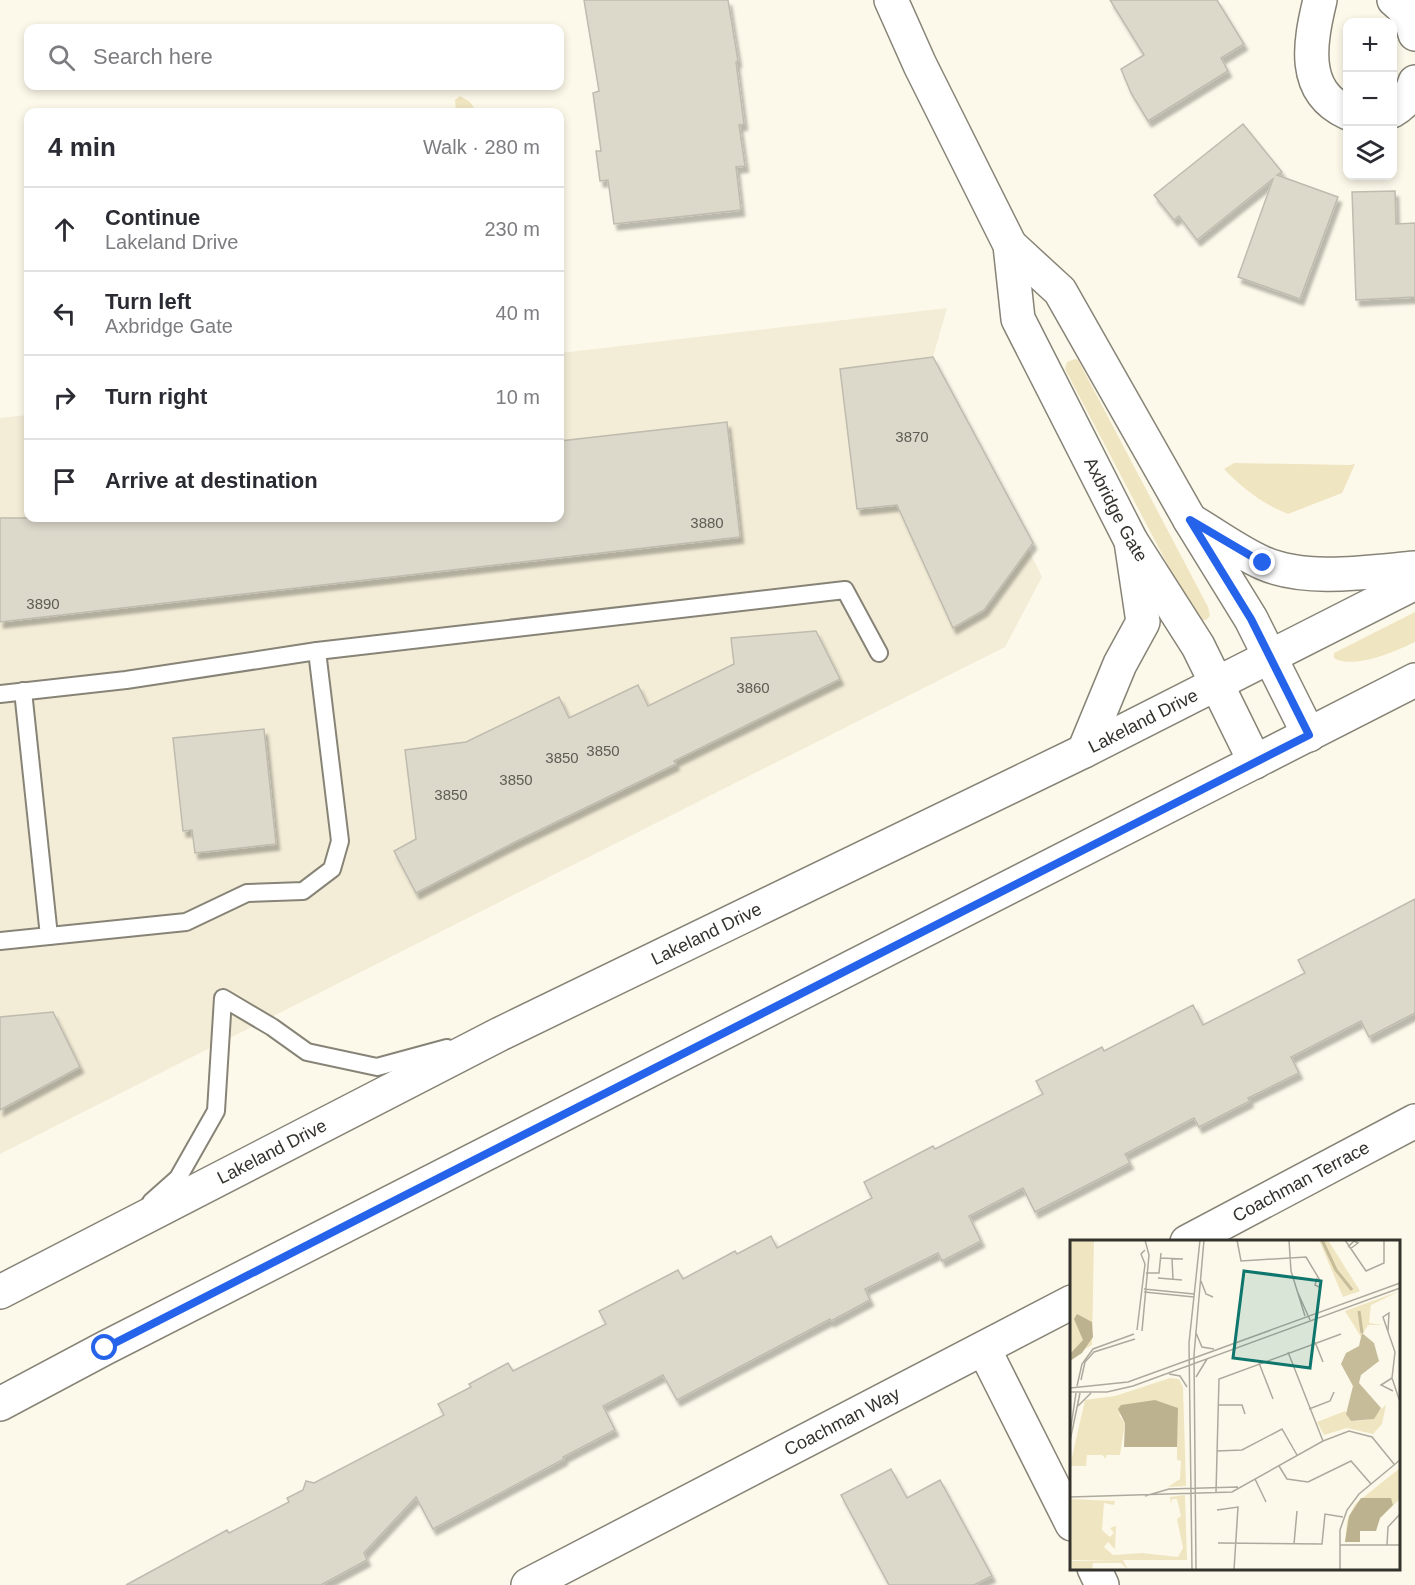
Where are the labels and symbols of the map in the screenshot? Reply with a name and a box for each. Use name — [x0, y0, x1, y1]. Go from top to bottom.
house number: 3870 — [895, 428, 929, 445]
street label: Axbridge Gate — [1080, 454, 1152, 565]
house number: 3880 — [690, 514, 724, 531]
route end — [1249, 549, 1275, 575]
house number: 3890 — [26, 595, 60, 612]
house number: 3860 — [736, 679, 770, 696]
street label: Lakeland Drive — [1085, 685, 1201, 757]
house number: 3850 — [586, 742, 620, 759]
house number: 3850 — [545, 749, 579, 766]
house number: 3850 — [499, 771, 533, 788]
house number: 3850 — [434, 786, 468, 803]
street label: Lakeland Drive — [648, 899, 765, 969]
street label: Lakeland Drive — [214, 1115, 330, 1188]
street label: Coachman Terrace — [1229, 1137, 1373, 1226]
inset map — [1070, 1240, 1400, 1570]
route start — [91, 1334, 117, 1360]
street label: Coachman Way — [781, 1383, 903, 1460]

